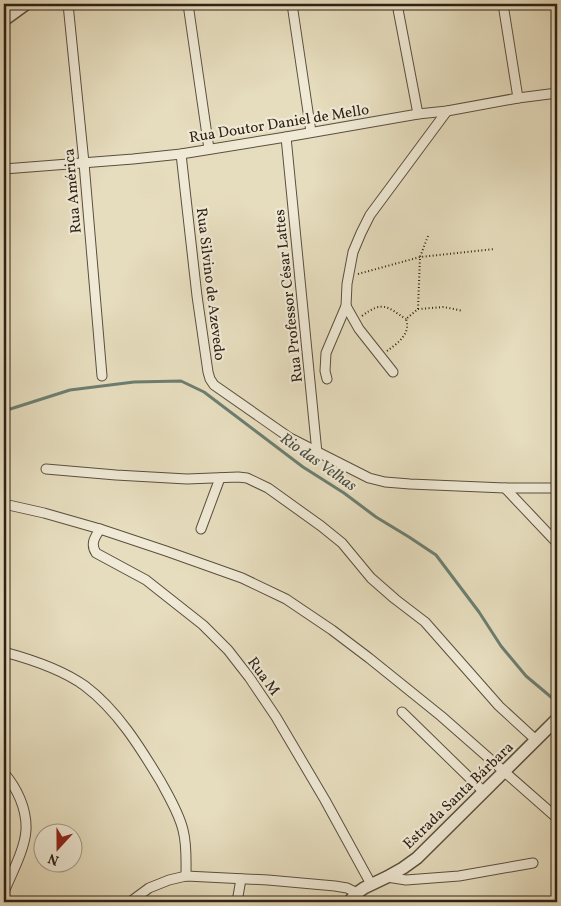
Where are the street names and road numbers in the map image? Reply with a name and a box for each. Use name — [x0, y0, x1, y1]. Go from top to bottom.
street label: Rua Doutor Daniel de Mello — [188, 100, 371, 149]
street label: Rua América — [59, 148, 88, 234]
street label: Rua Silvino de Azevedo — [190, 207, 229, 362]
street label: Rua Professor César Lattes — [270, 208, 309, 383]
street label: Rua M — [242, 653, 284, 701]
street label: Estrada Santa Bárbara — [399, 738, 519, 854]

